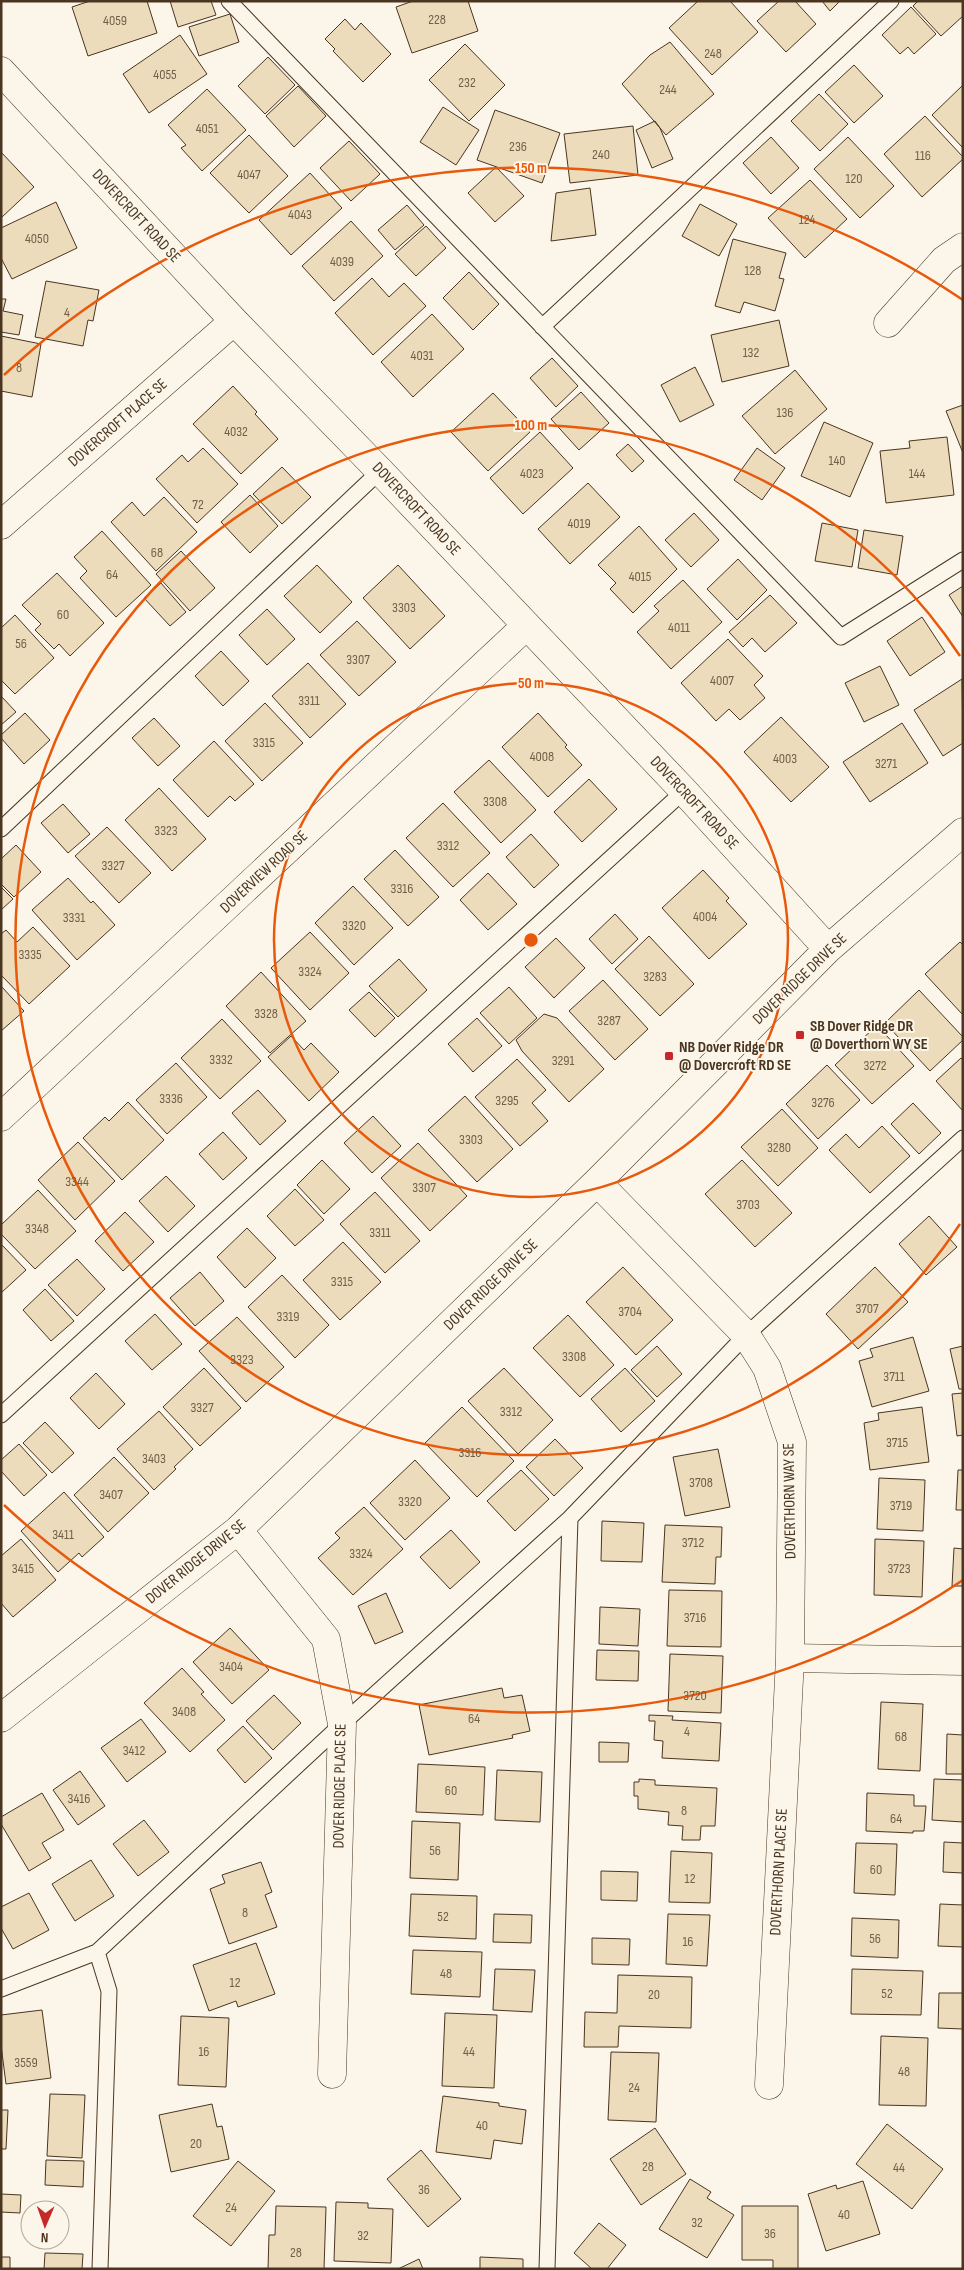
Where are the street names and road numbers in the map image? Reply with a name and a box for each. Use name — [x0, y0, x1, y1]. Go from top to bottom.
street label: DOVERCROFT ROAD SE — [88, 165, 184, 267]
street label: DOVERCROFT PLACE SE — [65, 375, 171, 471]
street label: DOVERCROFT ROAD SE — [368, 458, 464, 560]
street label: DOVERCROFT ROAD SE — [646, 752, 742, 854]
street label: DOVERVIEW ROAD SE — [216, 827, 312, 917]
street label: DOVER RIDGE DRIVE SE — [749, 929, 851, 1029]
street label: DOVER RIDGE DRIVE SE — [440, 1235, 542, 1335]
street label: DOVERTHORN WAY SE — [779, 1443, 801, 1559]
street label: DOVER RIDGE DRIVE SE — [142, 1516, 250, 1608]
street label: DOVER RIDGE PLACE SE — [329, 1723, 351, 1849]
street label: DOVERTHORN PLACE SE — [766, 1808, 792, 1936]

